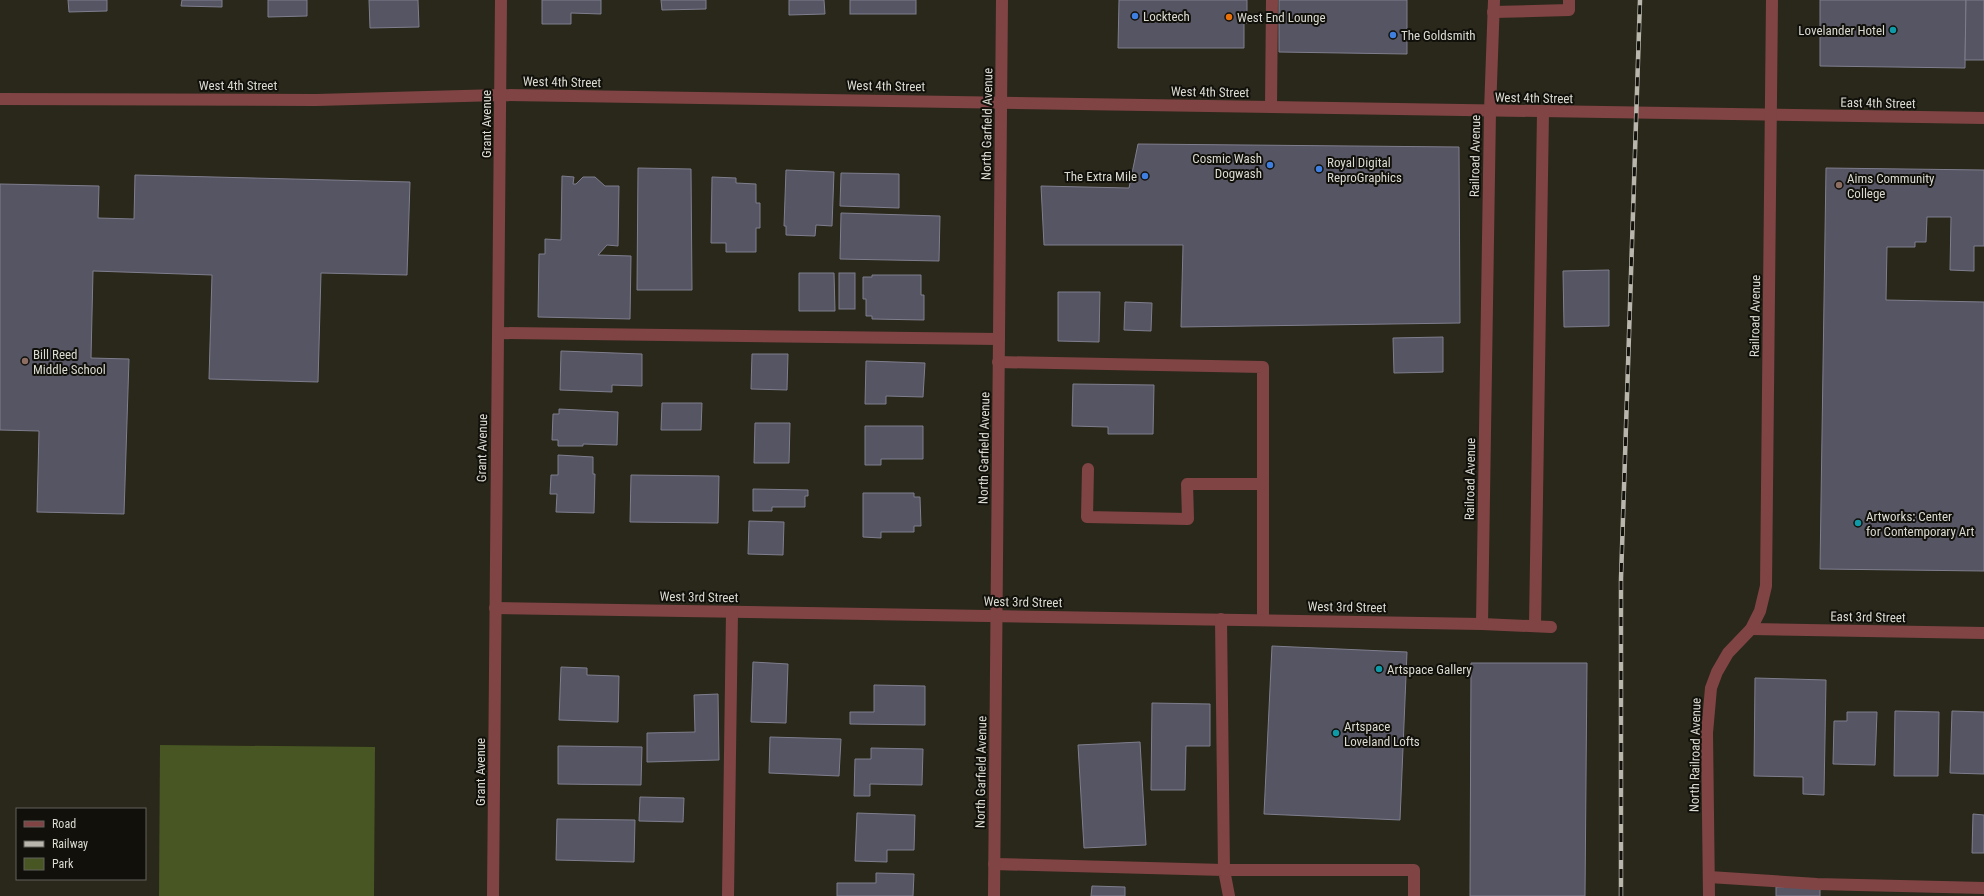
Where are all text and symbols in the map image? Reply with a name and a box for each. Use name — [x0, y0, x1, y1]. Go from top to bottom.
place label: Locktech — [1143, 9, 1190, 24]
place label: West End Lounge — [1237, 10, 1326, 25]
marker: Locktech — [1130, 11, 1140, 21]
marker: West End Lounge — [1224, 12, 1234, 22]
place label: Lovelander Hotel — [1798, 23, 1885, 38]
marker: Lovelander Hotel — [1888, 25, 1898, 35]
place label: The Goldsmith — [1401, 28, 1476, 43]
marker: The Goldsmith — [1388, 30, 1398, 40]
street label: North Garfield Avenue — [979, 68, 995, 180]
street label: West 4th Street — [523, 74, 602, 90]
street label: West 4th Street — [199, 78, 277, 93]
street label: West 4th Street — [847, 78, 926, 94]
street label: West 4th Street — [1171, 84, 1250, 100]
street label: Grant Avenue — [479, 90, 494, 158]
street label: West 4th Street — [1495, 90, 1574, 106]
street label: East 4th Street — [1840, 95, 1916, 111]
street label: Railroad Avenue — [1467, 115, 1483, 197]
place label: Cosmic Wash Dogwash — [1192, 151, 1262, 181]
place label: Royal Digital ReproGraphics — [1327, 155, 1402, 185]
marker: Cosmic Wash Dogwash — [1265, 160, 1275, 170]
marker: Royal Digital ReproGraphics — [1314, 164, 1324, 174]
place label: The Extra Mile — [1064, 169, 1137, 184]
marker: The Extra Mile — [1140, 171, 1150, 181]
place label: Aims Community College — [1847, 171, 1935, 201]
marker: Aims Community College — [1834, 180, 1844, 190]
street label: Railroad Avenue — [1747, 275, 1763, 357]
place label: Bill Reed Middle School — [33, 347, 106, 377]
marker: Bill Reed Middle School — [20, 356, 30, 366]
street label: North Garfield Avenue — [976, 392, 992, 504]
street label: Grant Avenue — [474, 414, 490, 482]
street label: Railroad Avenue — [1462, 438, 1478, 520]
place label: Artworks: Center for Contemporary Art — [1866, 509, 1975, 539]
marker: Artworks: Center for Contemporary Art — [1853, 518, 1863, 528]
street label: West 3rd Street — [660, 589, 739, 605]
street label: West 3rd Street — [984, 594, 1063, 610]
street label: West 3rd Street — [1308, 599, 1387, 615]
street label: East 3rd Street — [1830, 609, 1906, 625]
place label: Artspace Gallery — [1387, 662, 1472, 677]
marker: Artspace Gallery — [1374, 664, 1384, 674]
street label: North Railroad Avenue — [1687, 698, 1703, 812]
street label: North Garfield Avenue — [973, 716, 989, 828]
place label: Artspace Loveland Lofts — [1344, 719, 1420, 749]
marker: Artspace Loveland Lofts — [1331, 728, 1341, 738]
street label: Grant Avenue — [473, 738, 488, 806]
legend — [16, 808, 146, 880]
text: Road — [52, 817, 76, 831]
text: Railway — [52, 837, 88, 851]
text: Park — [52, 857, 74, 871]

